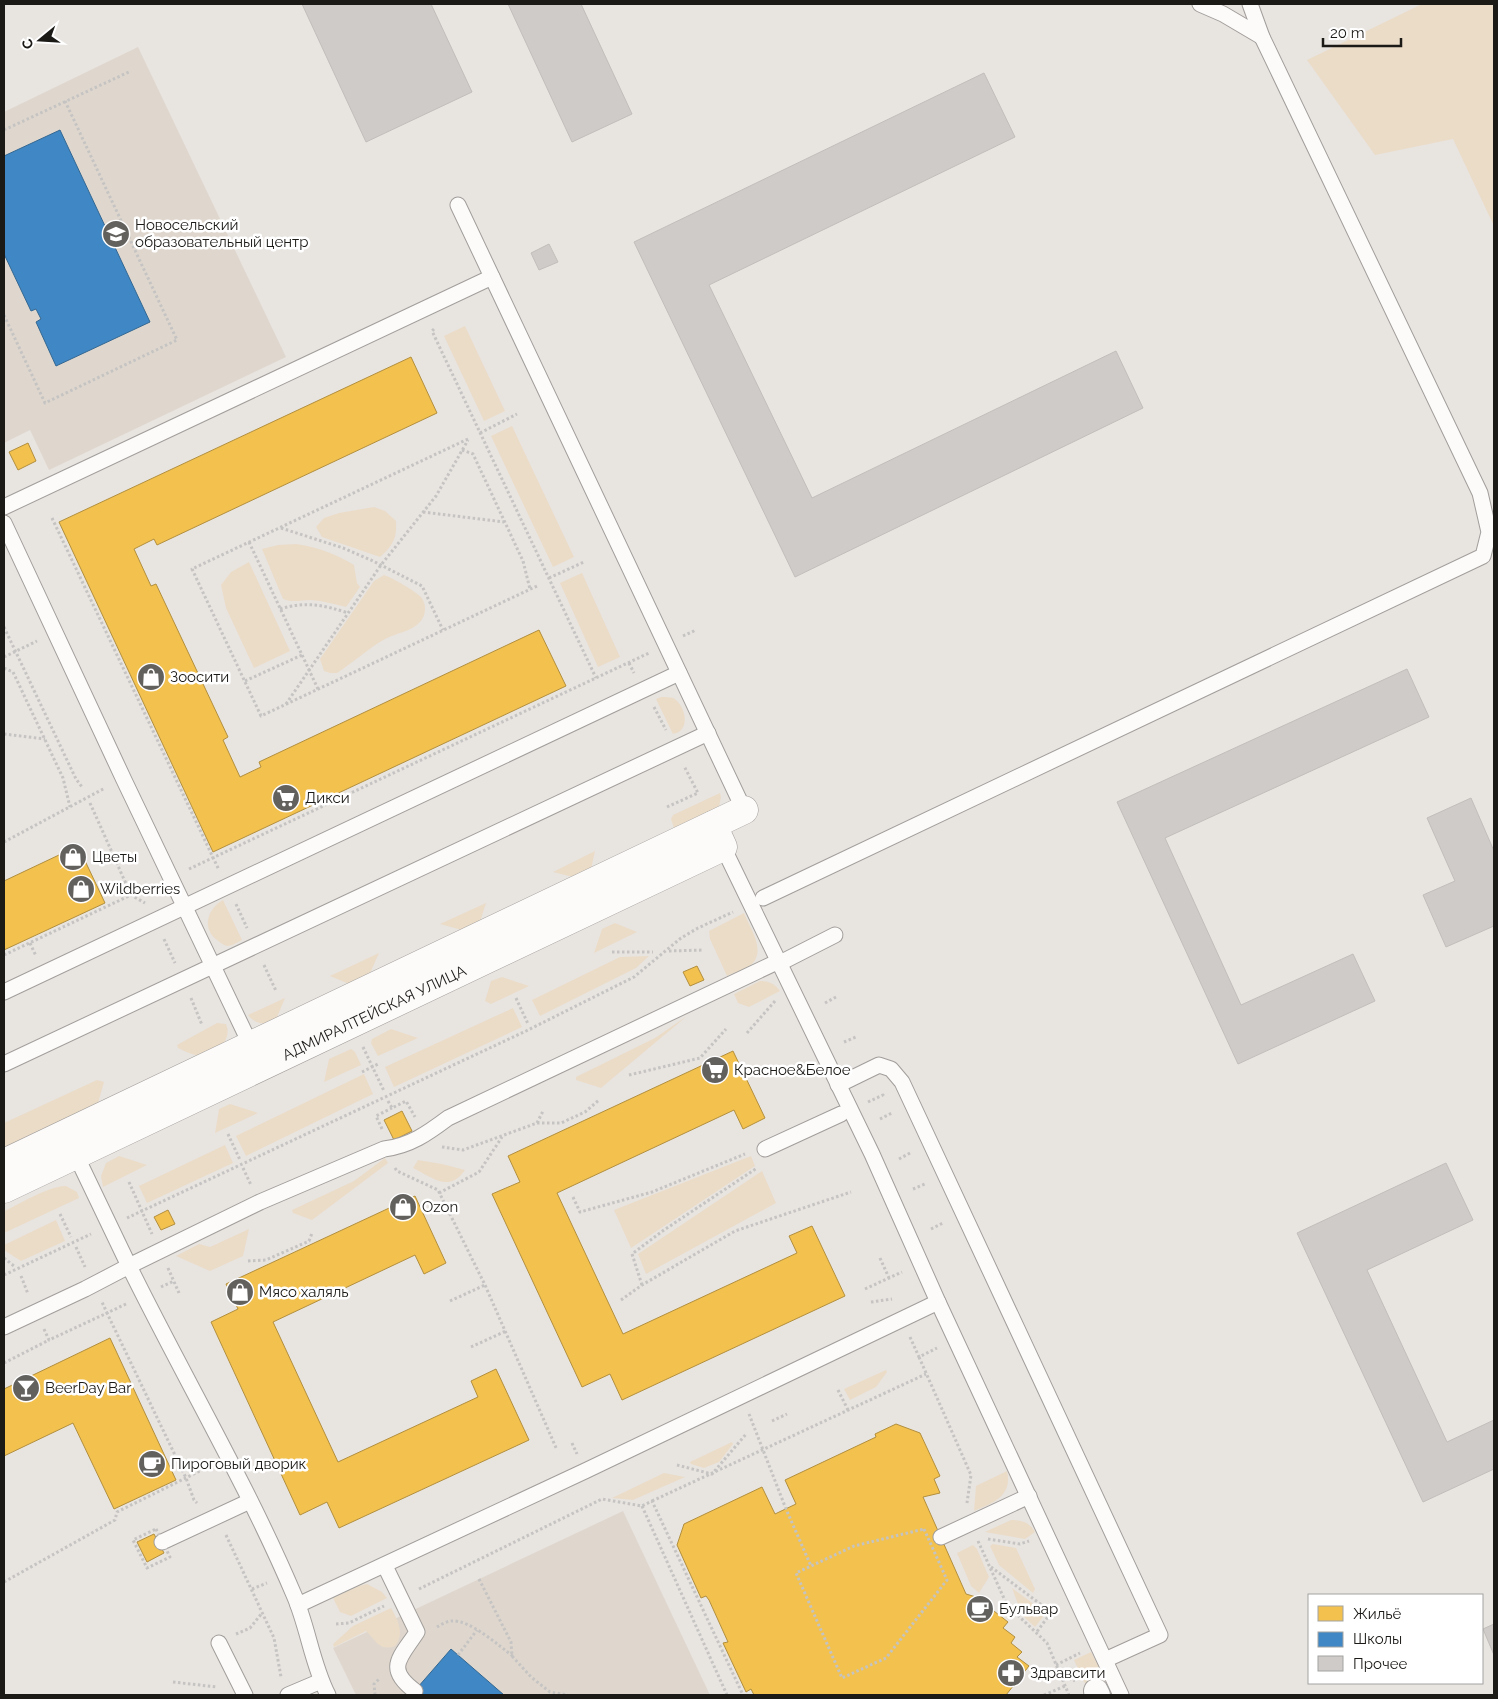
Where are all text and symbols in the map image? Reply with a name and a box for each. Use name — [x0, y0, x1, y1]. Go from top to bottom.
north arrow — [15, 15, 65, 65]
scale bar — [1323, 15, 1400, 47]
text: 20 m — [1330, 24, 1365, 42]
text: С — [18, 37, 37, 51]
place label: Новосельский образовательный центр — [135, 216, 308, 251]
school or university icon: Новосельский образовательный центр — [101, 219, 131, 249]
shop icon: Зоосити — [136, 662, 166, 692]
place label: Зоосити — [170, 668, 229, 686]
supermarket icon: Дикси — [271, 783, 301, 813]
place label: Дикси — [305, 789, 350, 807]
shop icon: Цветы — [58, 842, 88, 872]
place label: Цветы — [92, 848, 137, 866]
shop icon: Wildberries — [66, 874, 96, 904]
place label: Wildberries — [100, 880, 180, 898]
street label: АДМИРАЛТЕЙСКАЯ УЛИЦА — [279, 962, 469, 1064]
supermarket icon: Красное&Белое — [700, 1055, 730, 1085]
place label: Красное&Белое — [734, 1061, 851, 1079]
shop icon: Ozon — [388, 1192, 418, 1222]
place label: Ozon — [422, 1198, 458, 1216]
shop icon: Мясо халяль — [225, 1277, 255, 1307]
place label: Мясо халяль — [259, 1283, 349, 1301]
bar icon: BeerDay Bar — [11, 1373, 41, 1403]
place label: BeerDay Bar — [45, 1379, 132, 1397]
cafe icon: Пироговый дворик — [137, 1449, 167, 1479]
place label: Пироговый дворик — [171, 1455, 307, 1473]
cafe icon: Бульвар — [965, 1594, 995, 1624]
legend — [1308, 1594, 1483, 1684]
place label: Бульвар — [999, 1600, 1058, 1618]
text: Жильё — [1353, 1605, 1402, 1623]
text: Школы — [1353, 1630, 1402, 1648]
text: Прочее — [1353, 1655, 1407, 1673]
pharmacy icon: Здравсити — [996, 1658, 1026, 1688]
place label: Здравсити — [1030, 1664, 1105, 1682]

